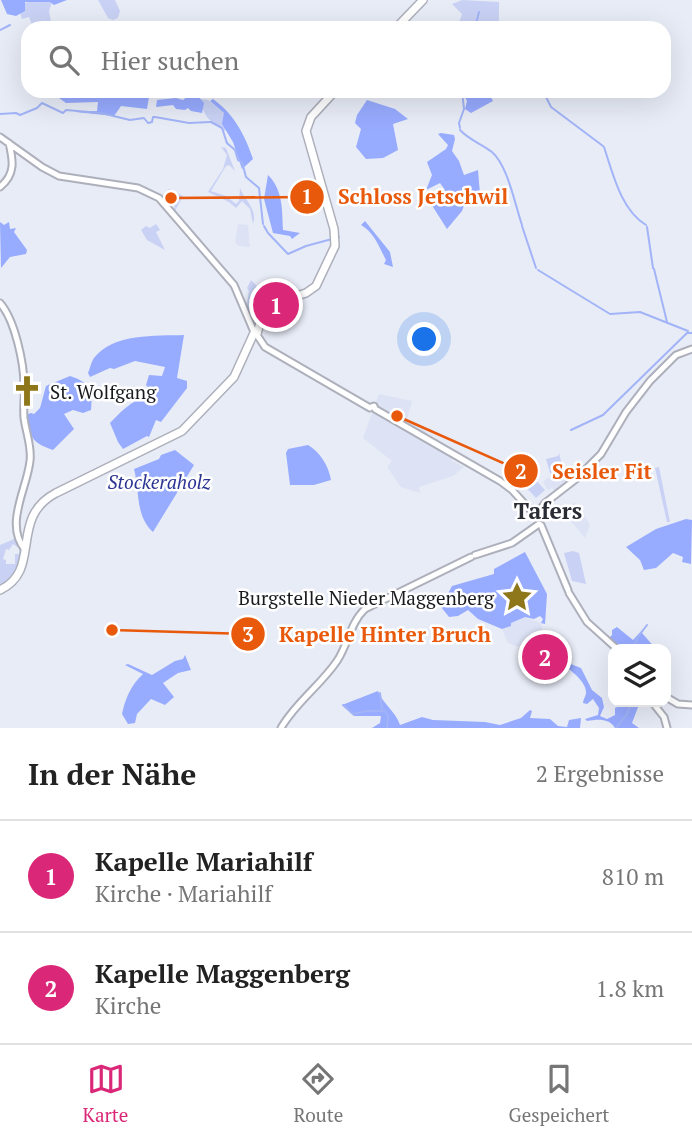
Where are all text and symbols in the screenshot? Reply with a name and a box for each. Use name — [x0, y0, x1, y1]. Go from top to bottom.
search box — [21, 21, 671, 98]
icon: search — [45, 41, 83, 79]
text: Hier suchen — [101, 43, 239, 77]
callout: Schloss Jetschwil — [289, 176, 522, 218]
text: 1 — [301, 182, 313, 210]
text: Schloss Jetschwil — [338, 182, 508, 210]
pin: 1 — [253, 279, 299, 331]
your location — [407, 322, 441, 356]
church icon: St. Wolfgang — [10, 374, 44, 408]
place label: St. Wolfgang — [50, 379, 157, 404]
callout: Seisler Fit — [503, 450, 666, 492]
text: 2 — [515, 457, 527, 485]
text: Seisler Fit — [552, 457, 653, 485]
park label: Stockeraholz — [108, 469, 211, 494]
district label: Tafers — [514, 495, 582, 526]
place icon: Burgstelle Nieder Maggenberg — [500, 580, 534, 614]
place label: Burgstelle Nieder Maggenberg — [238, 585, 495, 610]
callout: Kapelle Hinter Bruch — [230, 613, 505, 655]
text: 3 — [242, 620, 254, 648]
text: Kapelle Hinter Bruch — [279, 620, 492, 648]
pin: 2 — [522, 631, 568, 683]
map controls — [608, 644, 671, 707]
button: layers — [608, 644, 671, 707]
text: In der Nähe — [28, 754, 196, 794]
text: 2 Ergebnisse — [536, 758, 664, 789]
text: Kapelle Mariahilf — [95, 844, 313, 878]
text: 1 — [45, 861, 58, 892]
text: 810 m — [602, 861, 664, 892]
text: Kirche · Mariahilf — [95, 878, 272, 909]
text: Kapelle Maggenberg — [95, 956, 350, 990]
text: 2 — [45, 973, 58, 1004]
text: 1.8 km — [596, 973, 664, 1004]
text: Kirche — [95, 990, 161, 1021]
tab: Karte — [83, 1060, 128, 1127]
tab: Route — [294, 1060, 343, 1127]
tab: Gespeichert — [509, 1060, 609, 1127]

